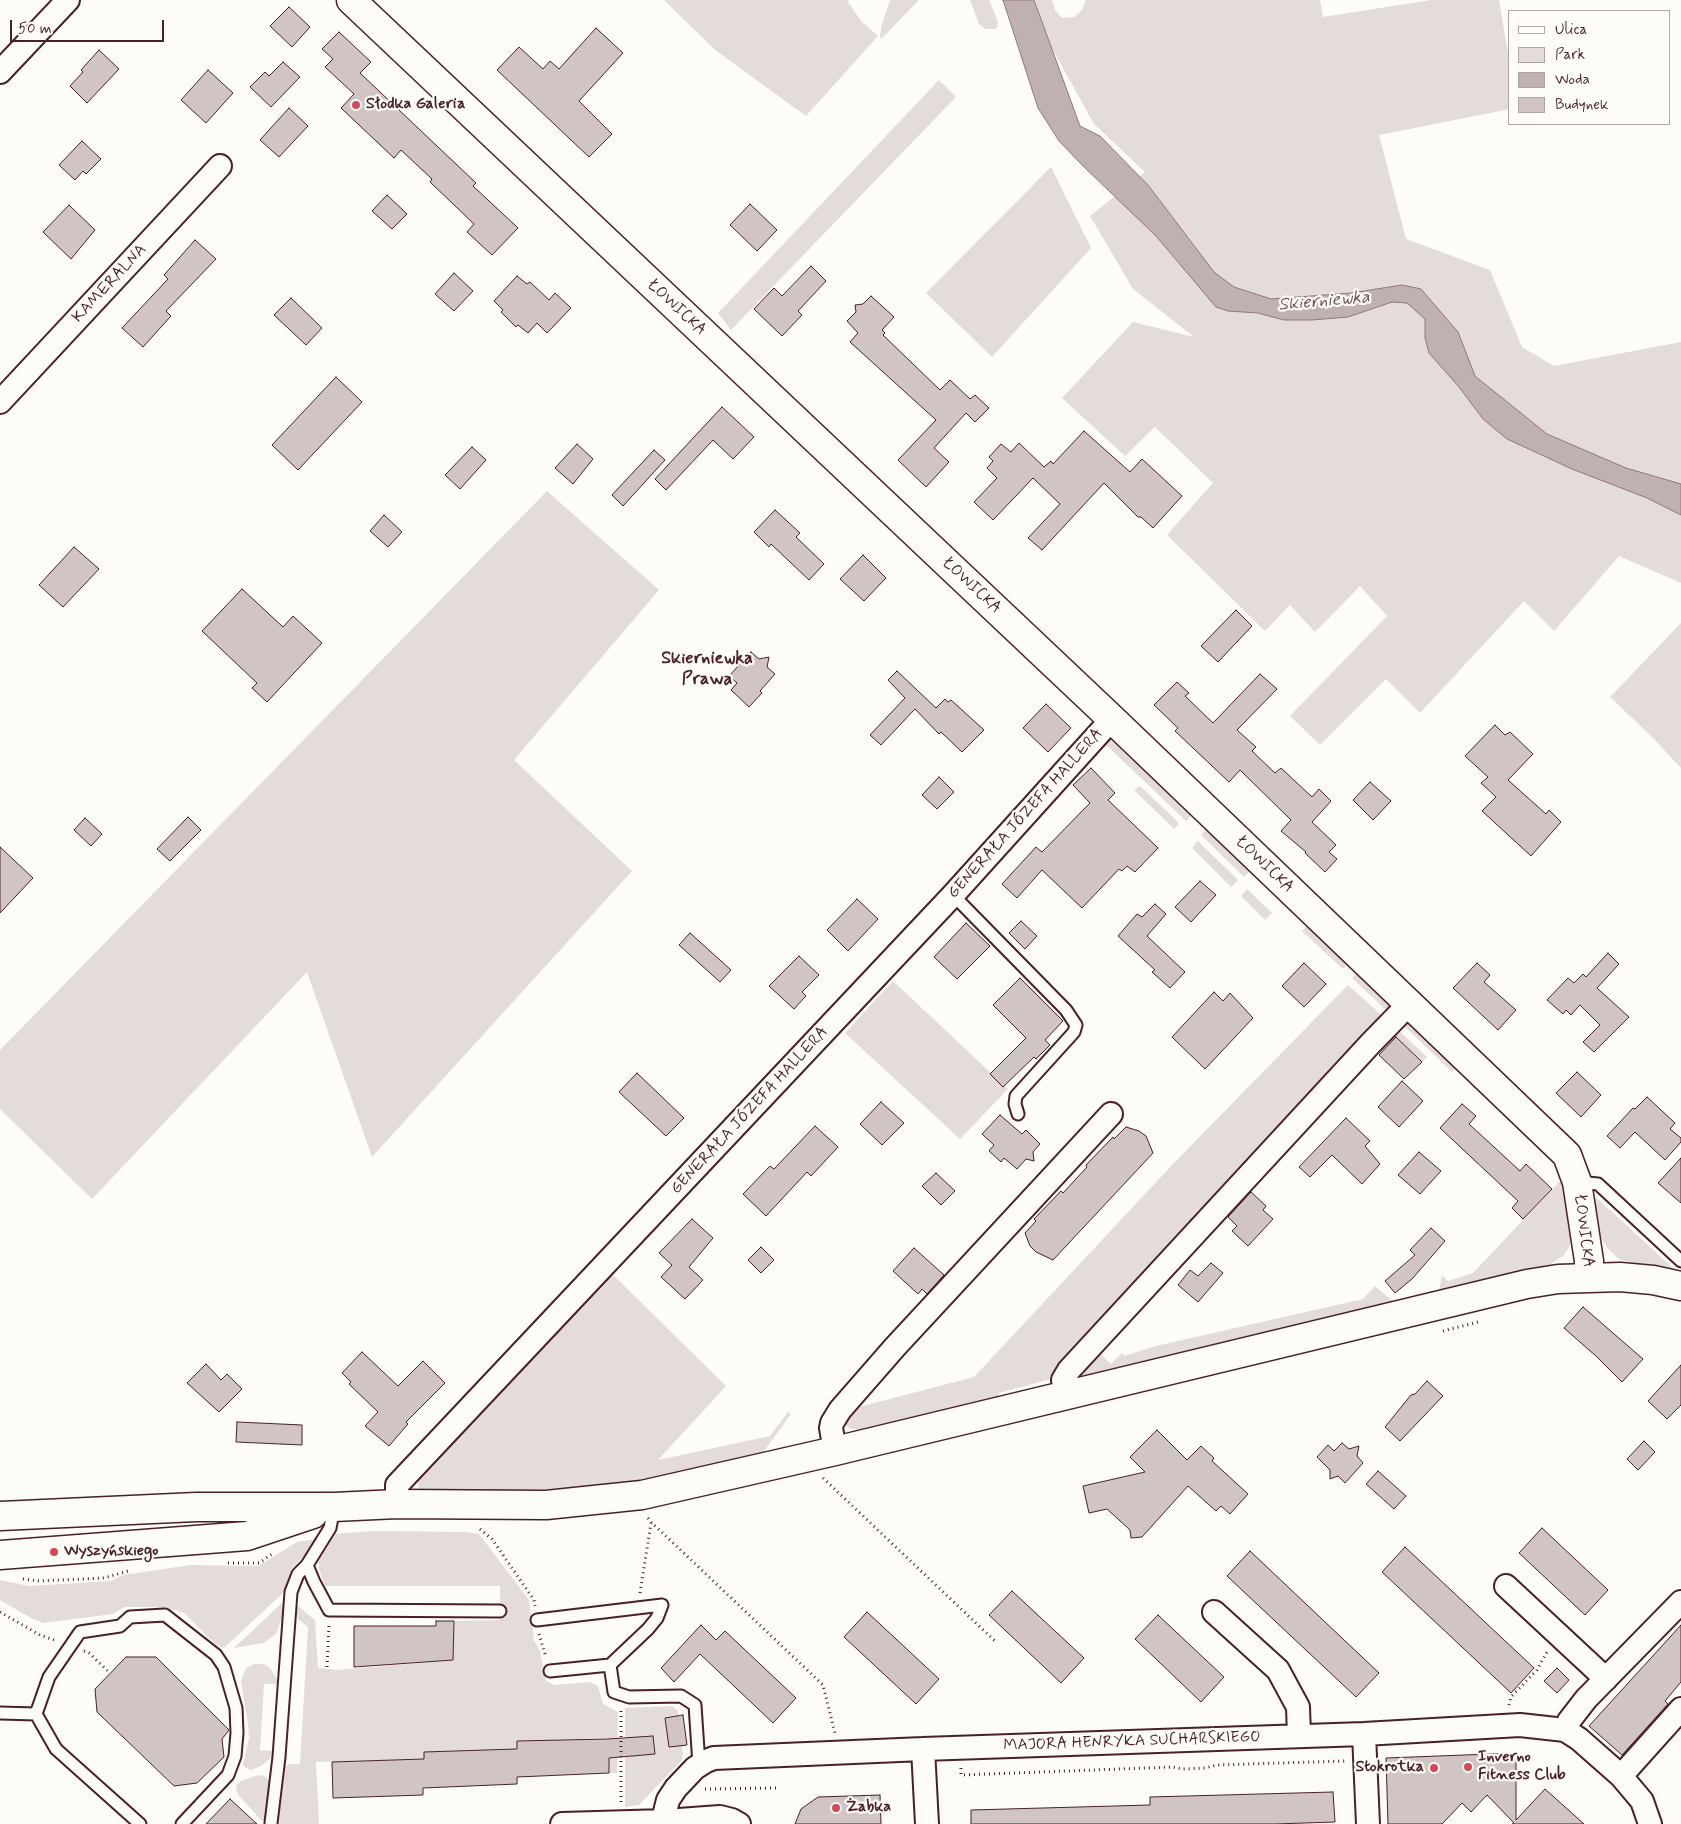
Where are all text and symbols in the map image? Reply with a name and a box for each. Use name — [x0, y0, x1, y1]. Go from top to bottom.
scale bar — [12, 10, 166, 42]
legend — [1508, 10, 1671, 125]
text: 50 m — [18, 19, 52, 39]
text: Ulica — [1555, 20, 1587, 40]
text: Park — [1555, 45, 1585, 65]
text: Woda — [1555, 70, 1590, 90]
place label: Słodka Galeria — [366, 95, 465, 115]
text: Budynek — [1555, 95, 1609, 115]
marker: Słodka Galeria — [350, 99, 362, 111]
street label: KAMERALNA — [69, 241, 151, 327]
street label: ŁOWICKA — [642, 276, 710, 340]
water label: Skierniewka — [1277, 287, 1371, 317]
street label: ŁOWICKA — [937, 554, 1005, 618]
district label: Skierniewka Prawa — [661, 648, 753, 691]
street label: GENERAŁA JÓZEFA HALLERA — [944, 725, 1108, 903]
street label: ŁOWICKA — [1231, 832, 1297, 898]
street label: GENERAŁA JÓZEFA HALLERA — [667, 1023, 833, 1199]
street label: ŁOWICKA — [1569, 1193, 1597, 1269]
place label: Wyszyńskiego — [64, 1542, 158, 1562]
marker: Wyszyńskiego — [48, 1546, 60, 1558]
street label: MAJORA HENRYKA SUCHARSKIEGO — [1003, 1728, 1261, 1756]
place label: Inverno Fitness Club — [1478, 1748, 1566, 1786]
place label: Stokrotka — [1355, 1758, 1424, 1778]
marker: Inverno Fitness Club — [1462, 1761, 1474, 1773]
marker: Stokrotka — [1428, 1762, 1440, 1774]
place label: Żabka — [846, 1798, 891, 1818]
marker: Żabka — [830, 1802, 842, 1814]

